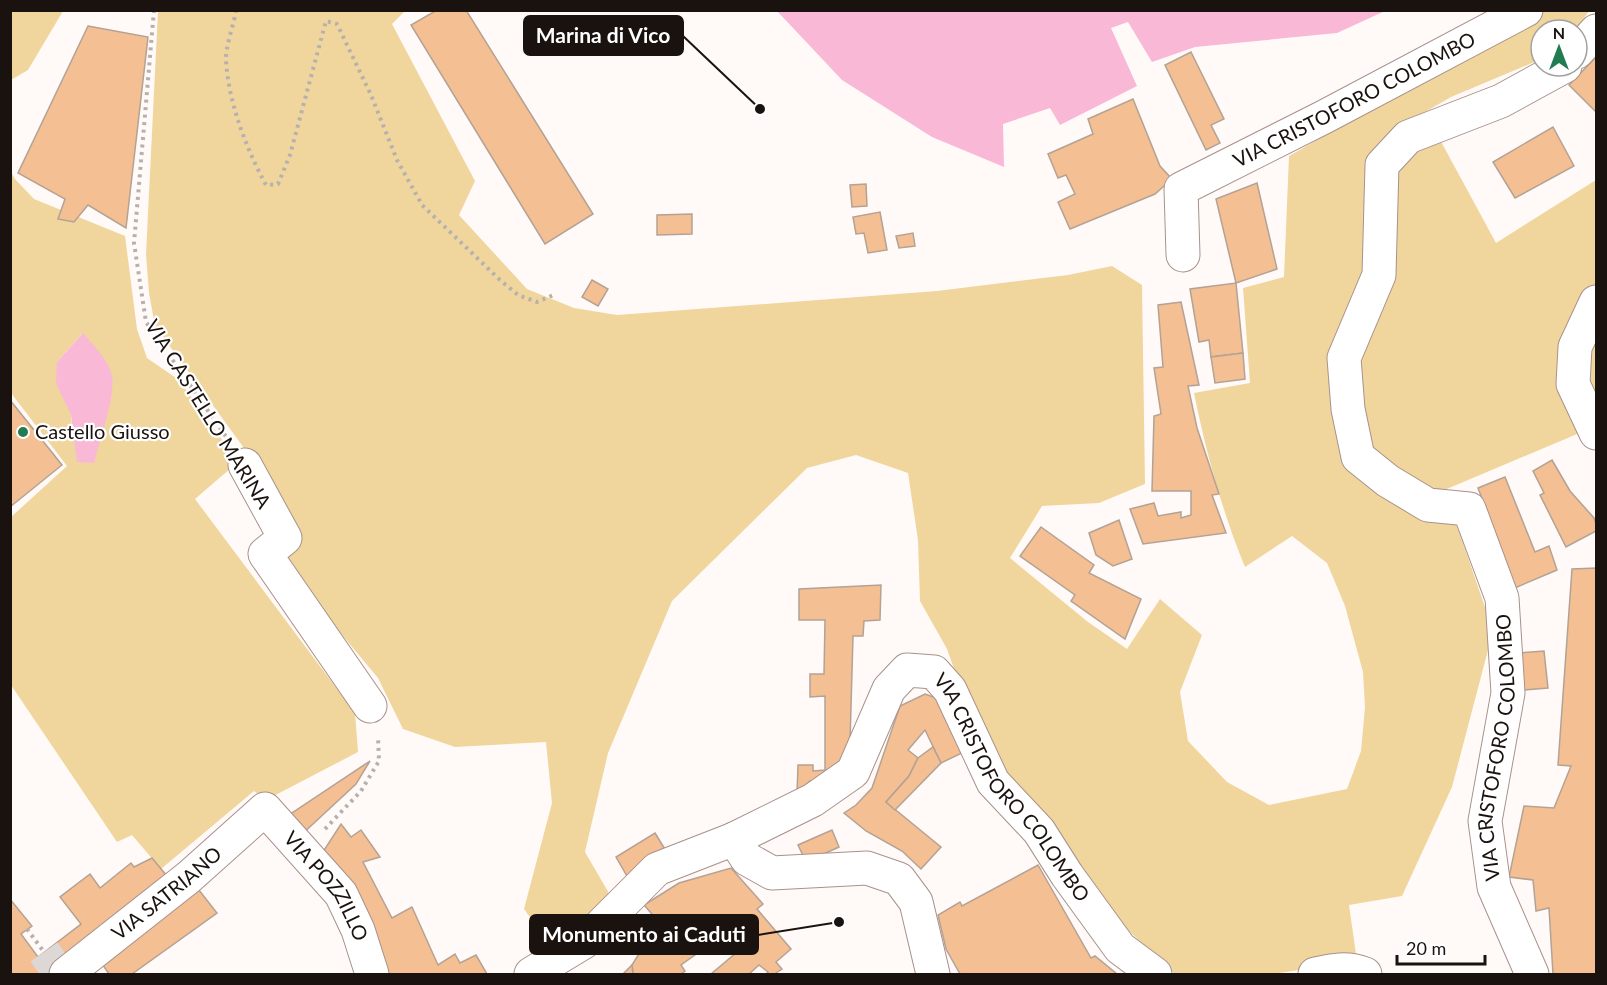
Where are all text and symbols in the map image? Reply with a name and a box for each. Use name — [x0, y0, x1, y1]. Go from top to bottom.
callout: Marina di Vico — [524, 16, 683, 55]
north arrow — [1529, 18, 1589, 78]
text: Marina di Vico — [536, 22, 670, 47]
text: N — [1553, 23, 1565, 42]
street label: VIA CRISTOFORO COLOMBO — [1229, 26, 1479, 172]
street label: VIA CASTELLO MARINA — [141, 315, 277, 513]
place label: Castello Giusso — [35, 419, 170, 443]
marker: Castello Giusso — [16, 425, 30, 439]
street label: VIA CRISTOFORO COLOMBO — [1472, 613, 1520, 883]
street label: VIA CRISTOFORO COLOMBO — [929, 667, 1095, 906]
street label: VIA POZZILLO — [280, 826, 374, 944]
street label: VIA SATRIANO — [106, 841, 226, 944]
callout: Monumento ai Caduti — [530, 915, 758, 954]
text: Monumento ai Caduti — [542, 921, 746, 946]
scale bar — [1397, 928, 1486, 966]
text: 20 m — [1406, 937, 1446, 959]

